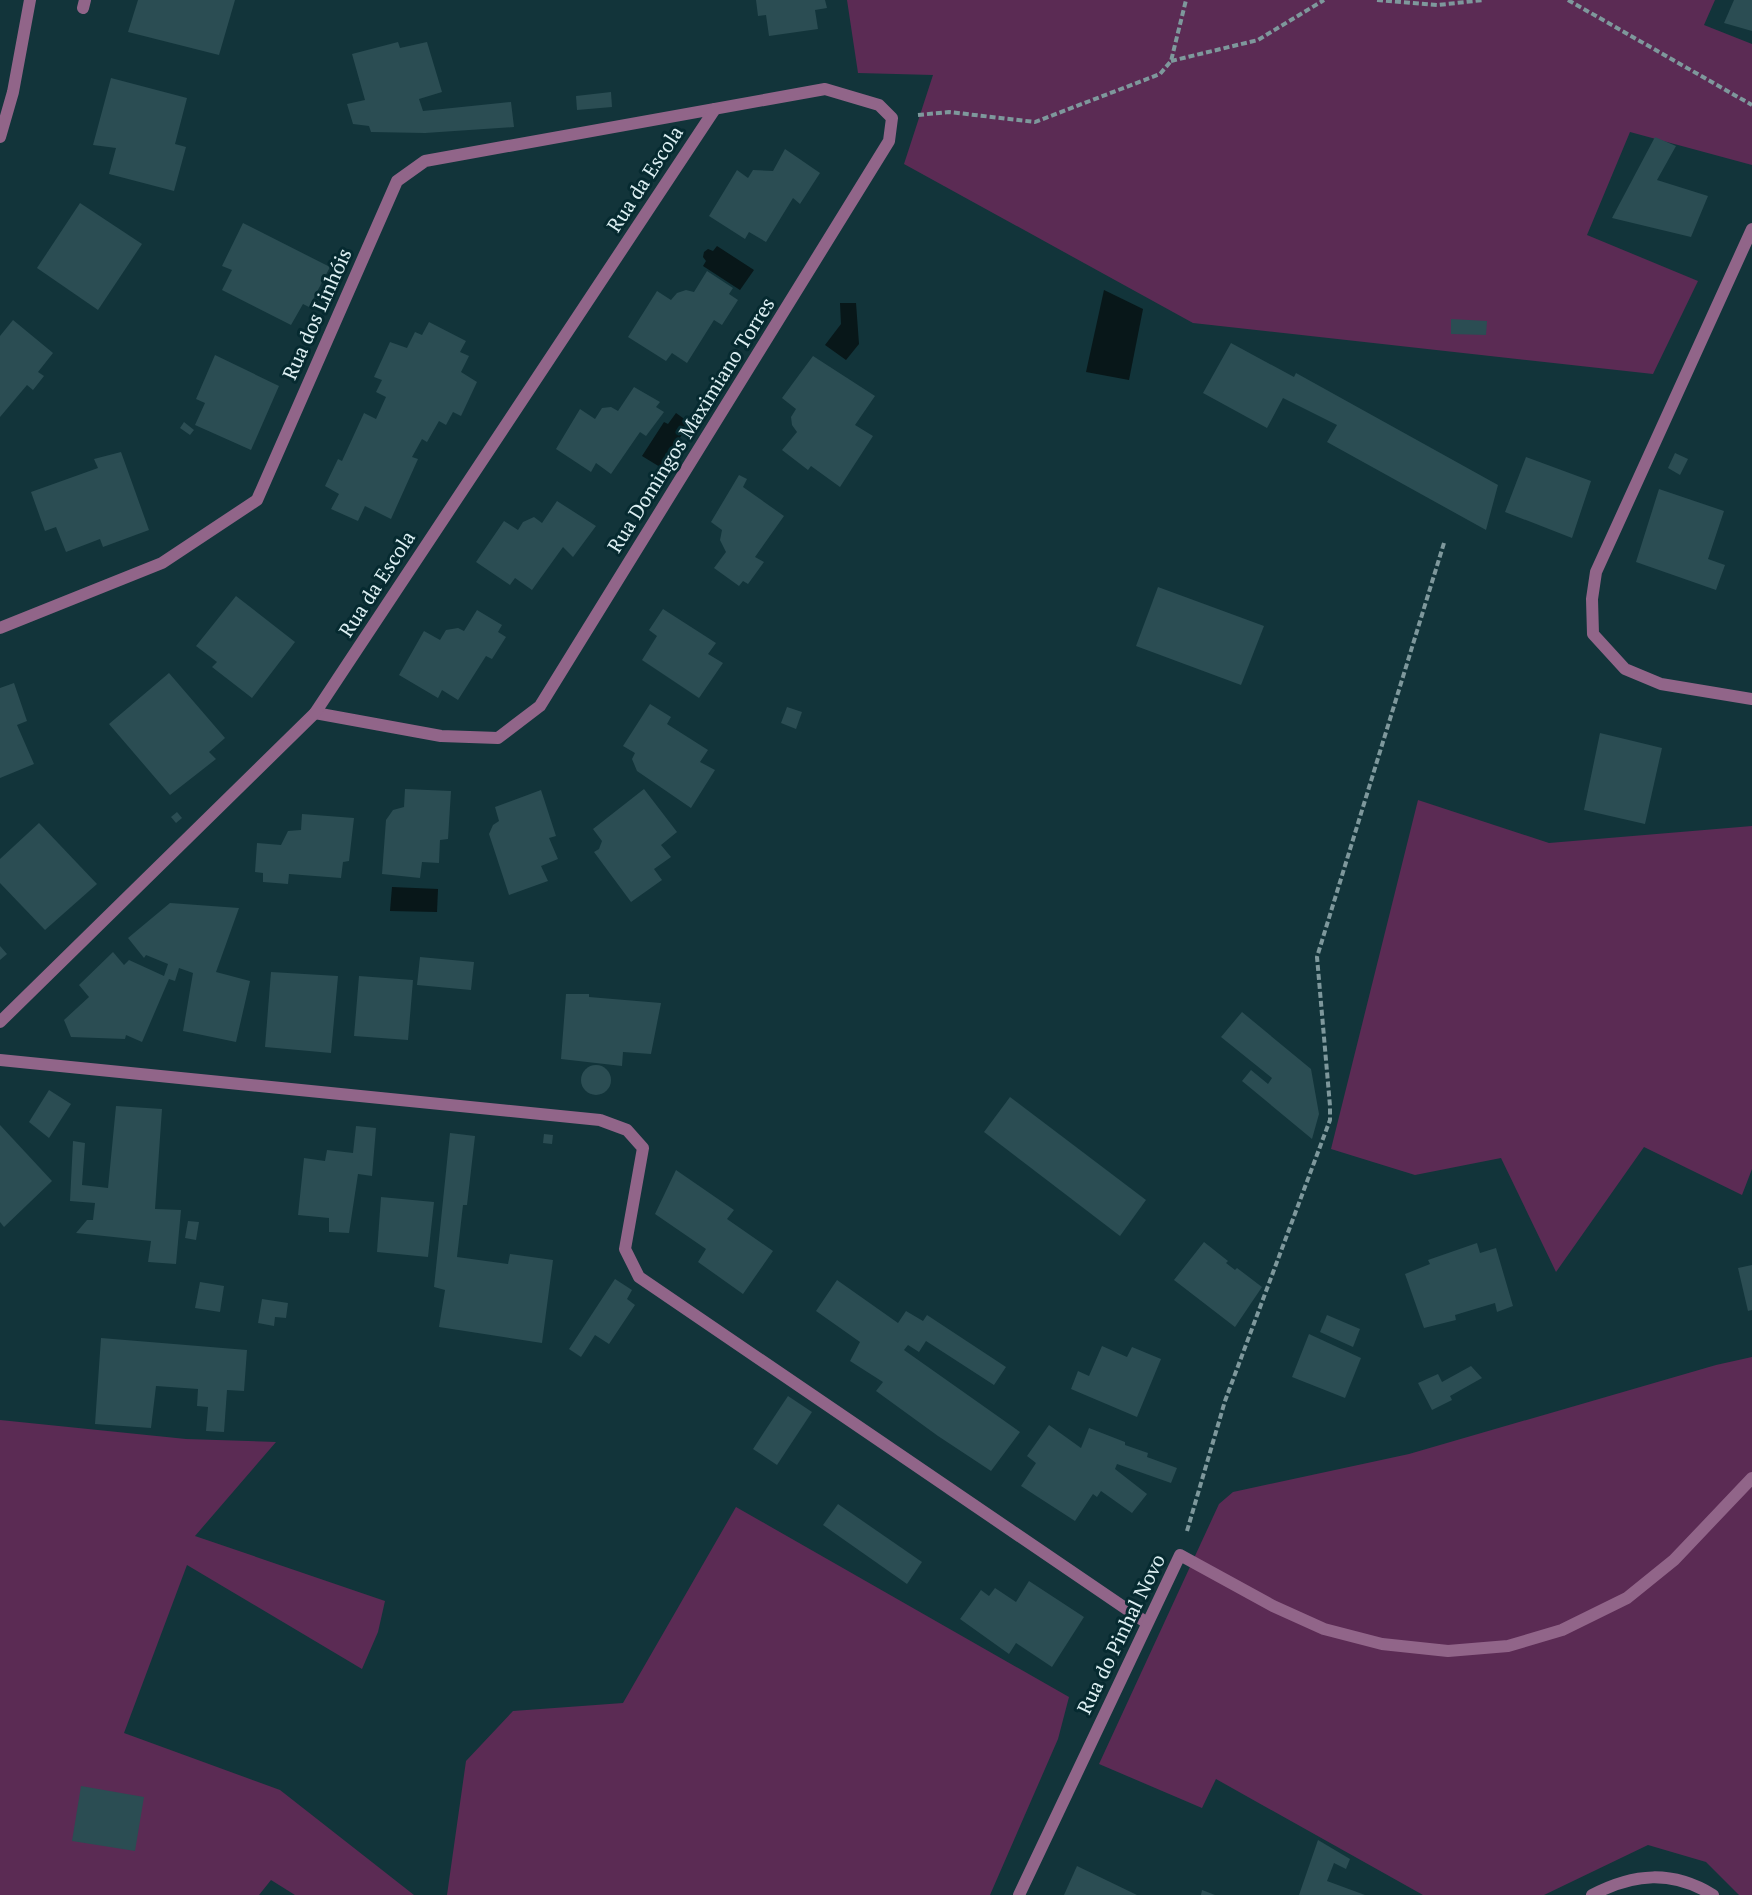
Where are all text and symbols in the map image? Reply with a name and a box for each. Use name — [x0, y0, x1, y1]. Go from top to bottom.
street label: Rua da Escola — [600, 120, 689, 237]
street label: Rua dos Linhóis — [275, 244, 358, 384]
street label: Rua Domingos Maximiano Torres — [601, 292, 780, 557]
street label: Rua da Escola — [332, 525, 421, 642]
street label: Rua do Pinhal Novo — [1070, 1549, 1171, 1718]

